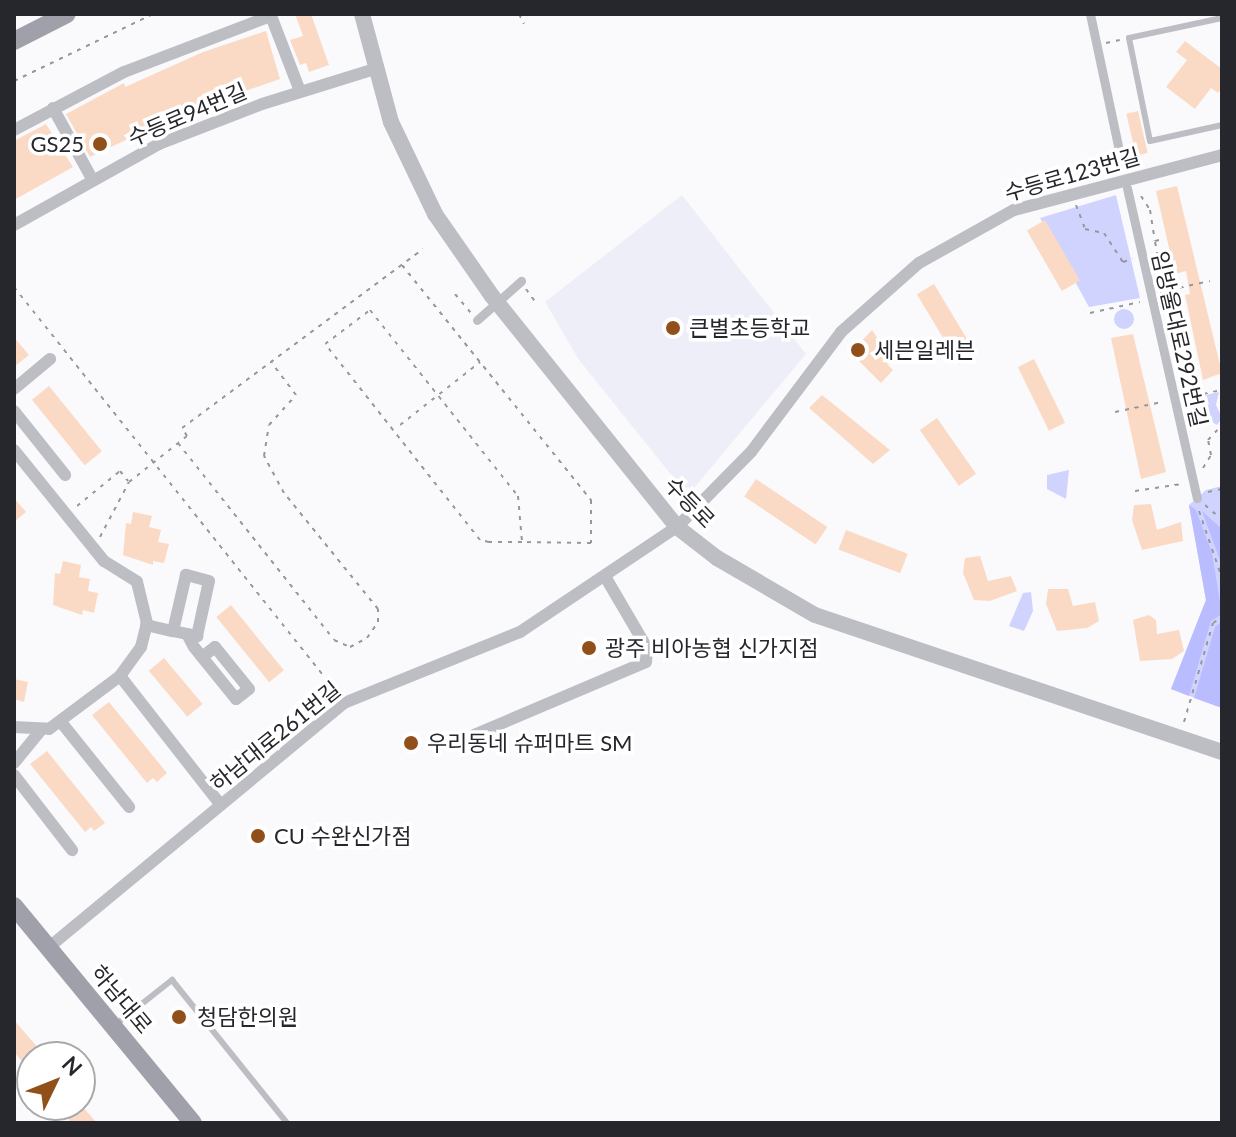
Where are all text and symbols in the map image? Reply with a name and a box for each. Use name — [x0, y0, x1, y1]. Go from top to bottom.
street label: 수등로94번길 — [124, 77, 250, 151]
place label: GS25 — [30, 131, 84, 157]
marker: GS25 — [91, 135, 109, 153]
street label: 수등로123번길 — [1001, 142, 1143, 206]
street label: 임방울대로292번길 — [1147, 248, 1213, 430]
place label: 큰별초등학교 — [689, 315, 810, 341]
marker: 큰별초등학교 — [664, 319, 682, 337]
place label: 세븐일레븐 — [874, 337, 975, 363]
marker: 세븐일레븐 — [849, 341, 867, 359]
street label: 수등로 — [659, 471, 721, 533]
place label: 광주 비아농협 신가지점 — [605, 635, 819, 661]
marker: 광주 비아농협 신가지점 — [580, 639, 598, 657]
street label: 하남대로261번길 — [205, 675, 345, 797]
place label: 우리동네 슈퍼마트 SM — [427, 730, 633, 756]
marker: 우리동네 슈퍼마트 SM — [402, 734, 420, 752]
place label: CU 수완신가점 — [274, 823, 412, 849]
marker: CU 수완신가점 — [249, 827, 267, 845]
street label: 하남대로 — [86, 960, 158, 1038]
place label: 청담한의원 — [197, 1004, 298, 1030]
marker: 청담한의원 — [168, 1006, 190, 1028]
north arrow — [16, 1041, 96, 1121]
text: N — [57, 1050, 88, 1081]

